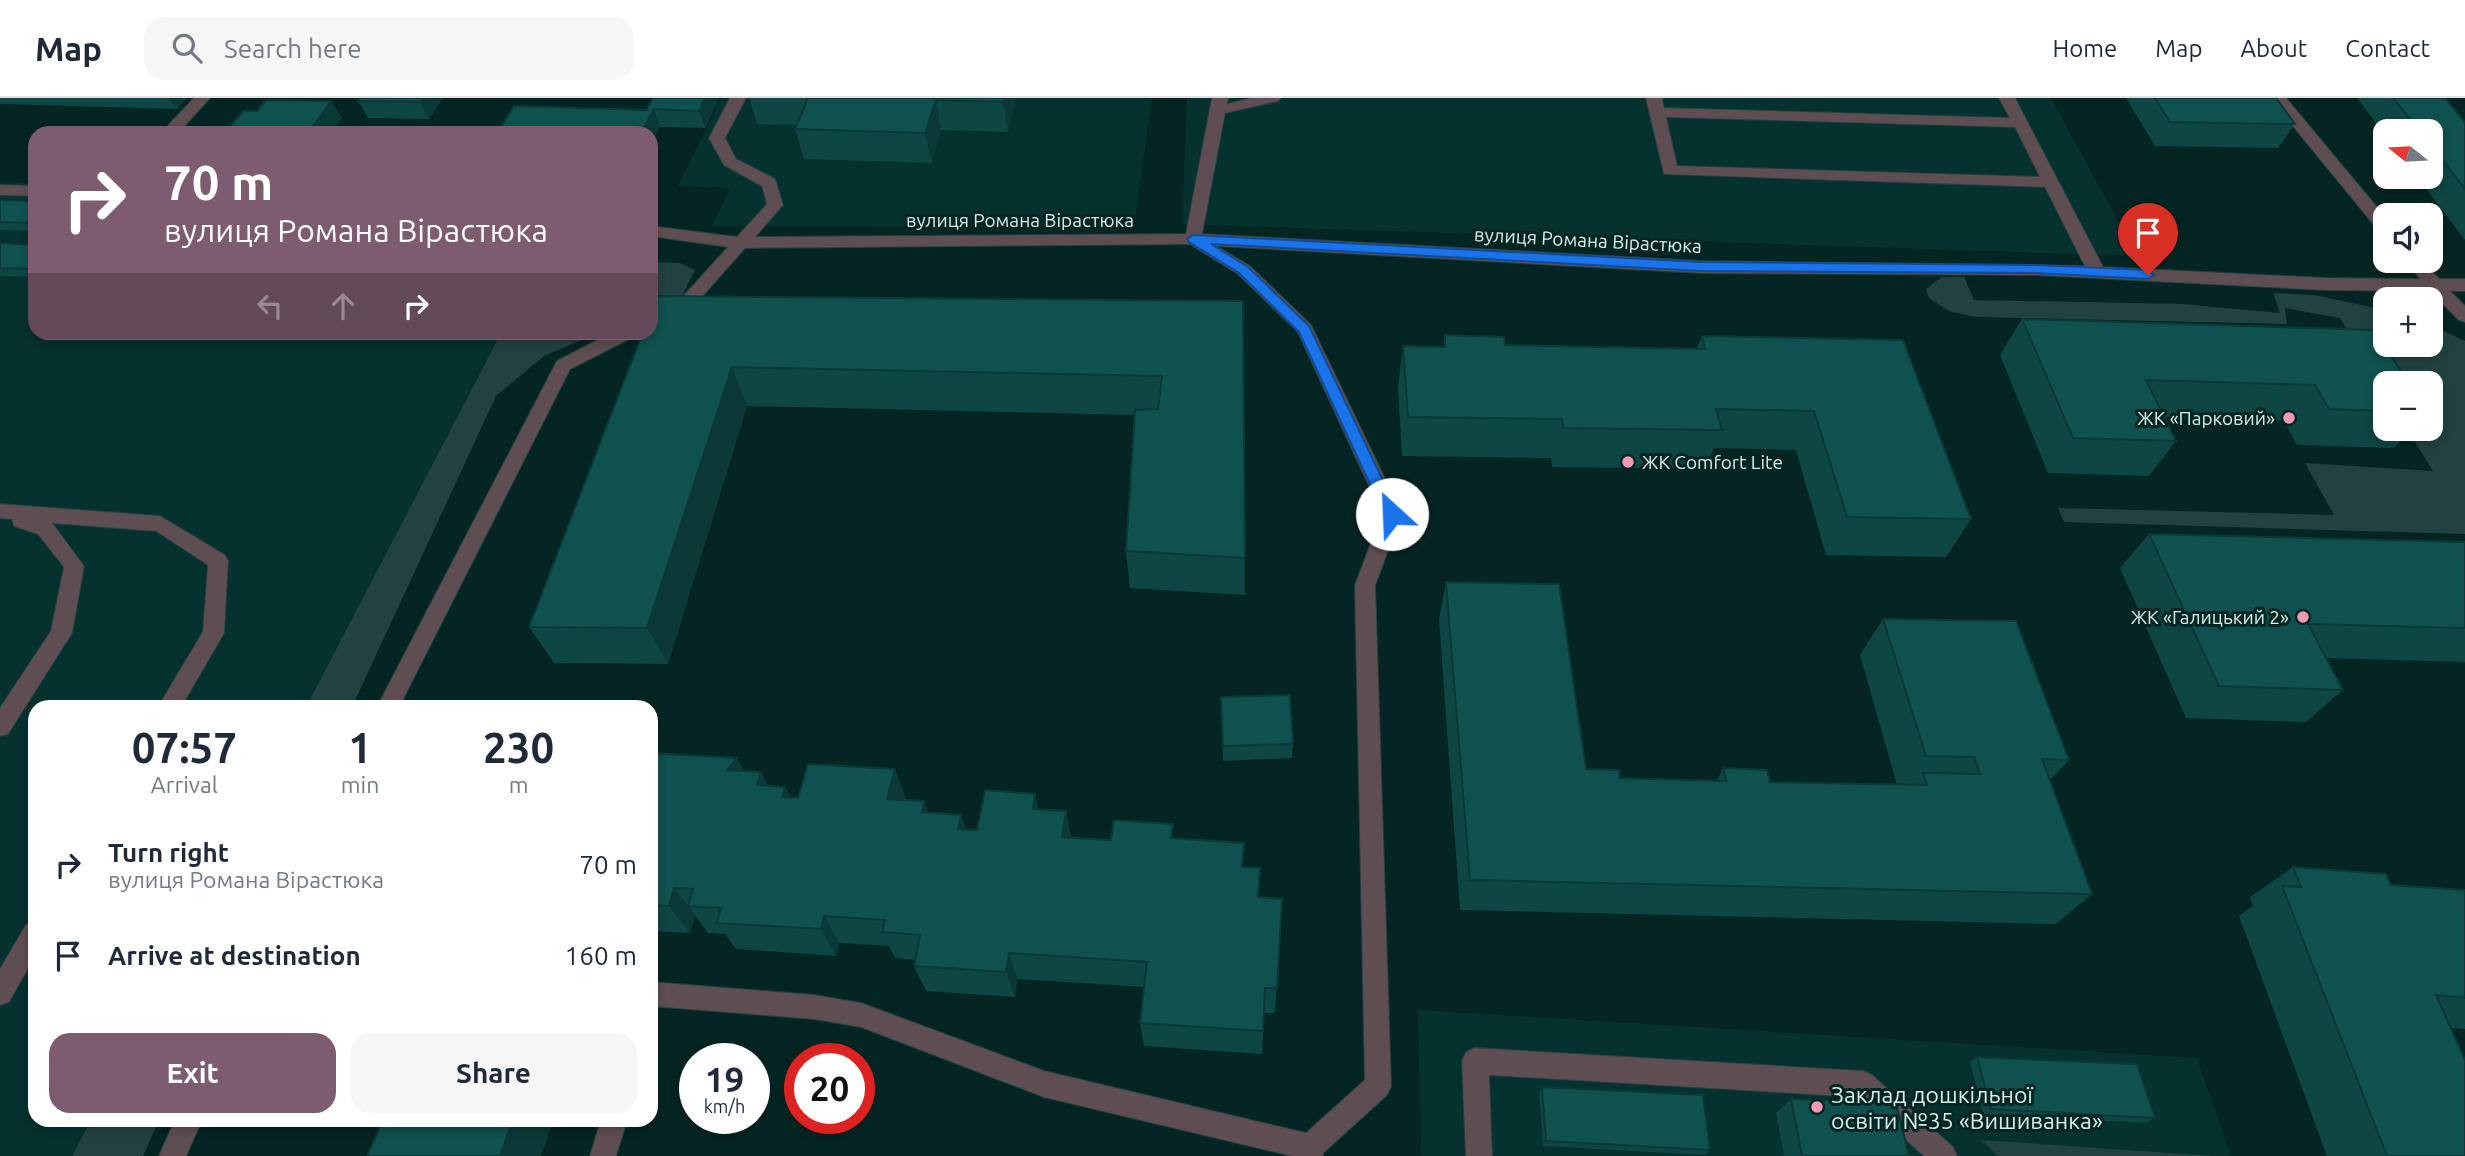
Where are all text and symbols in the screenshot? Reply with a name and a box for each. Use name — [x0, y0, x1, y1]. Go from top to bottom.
search box — [144, 17, 634, 80]
icon: search — [168, 29, 206, 67]
text: Map — [35, 30, 102, 67]
text: Search here — [224, 34, 362, 63]
text: Home — [2052, 35, 2117, 62]
text: Map — [2155, 35, 2202, 62]
text: About — [2240, 35, 2307, 62]
text: Contact — [2345, 35, 2430, 62]
north arrow — [2373, 119, 2443, 189]
map controls — [2373, 119, 2443, 441]
icon: right — [49, 154, 140, 245]
text: 70 m — [164, 154, 273, 209]
pin — [2118, 203, 2178, 275]
button: sound — [2373, 203, 2443, 273]
street label: вулиця Романа Вірастюка — [906, 209, 1134, 231]
text: вулиця Романа Вірастюка — [164, 212, 548, 248]
icon: arrive — [2129, 214, 2167, 252]
street label: вулиця Романа Вірастюка — [1474, 223, 1702, 257]
icon: left — [251, 287, 289, 325]
icon: ahead — [324, 287, 362, 325]
icon: right — [397, 287, 435, 325]
button: + — [2373, 287, 2443, 357]
button: − — [2373, 371, 2443, 441]
place label: ЖК «Парковий» — [2137, 407, 2275, 429]
marker: ЖК «Парковий» — [2281, 410, 2297, 426]
place label: ЖК Comfort Lite — [1642, 451, 1783, 473]
marker: ЖК Comfort Lite — [1620, 454, 1636, 470]
position arrow — [1355, 477, 1429, 551]
place label: ЖК «Галицький 2» — [2131, 606, 2289, 628]
marker: ЖК «Галицький 2» — [2295, 609, 2311, 625]
text: 07:57 — [132, 724, 237, 771]
text: 1 — [348, 724, 372, 771]
text: 230 — [483, 724, 554, 771]
text: Arrival — [151, 772, 218, 797]
text: min — [341, 772, 379, 797]
text: m — [509, 772, 529, 797]
text: Turn right — [108, 838, 229, 867]
icon: right — [49, 846, 87, 884]
text: 70 m — [579, 850, 637, 879]
text: вулиця Романа Вірастюка — [108, 867, 384, 892]
icon: arrive — [49, 937, 87, 975]
text: Arrive at destination — [108, 941, 361, 970]
text: 160 m — [565, 941, 637, 970]
button: Exit — [49, 1033, 336, 1113]
button: Share — [350, 1033, 637, 1113]
speed limit sign: 20 — [784, 1043, 875, 1134]
text: 19 — [705, 1059, 744, 1099]
place label: Заклад дошкільної освіти №35 «Вишиванка» — [1831, 1082, 2103, 1133]
text: km/h — [704, 1096, 745, 1116]
marker: Заклад дошкільної освіти №35 «Вишиванка» — [1809, 1099, 1825, 1115]

